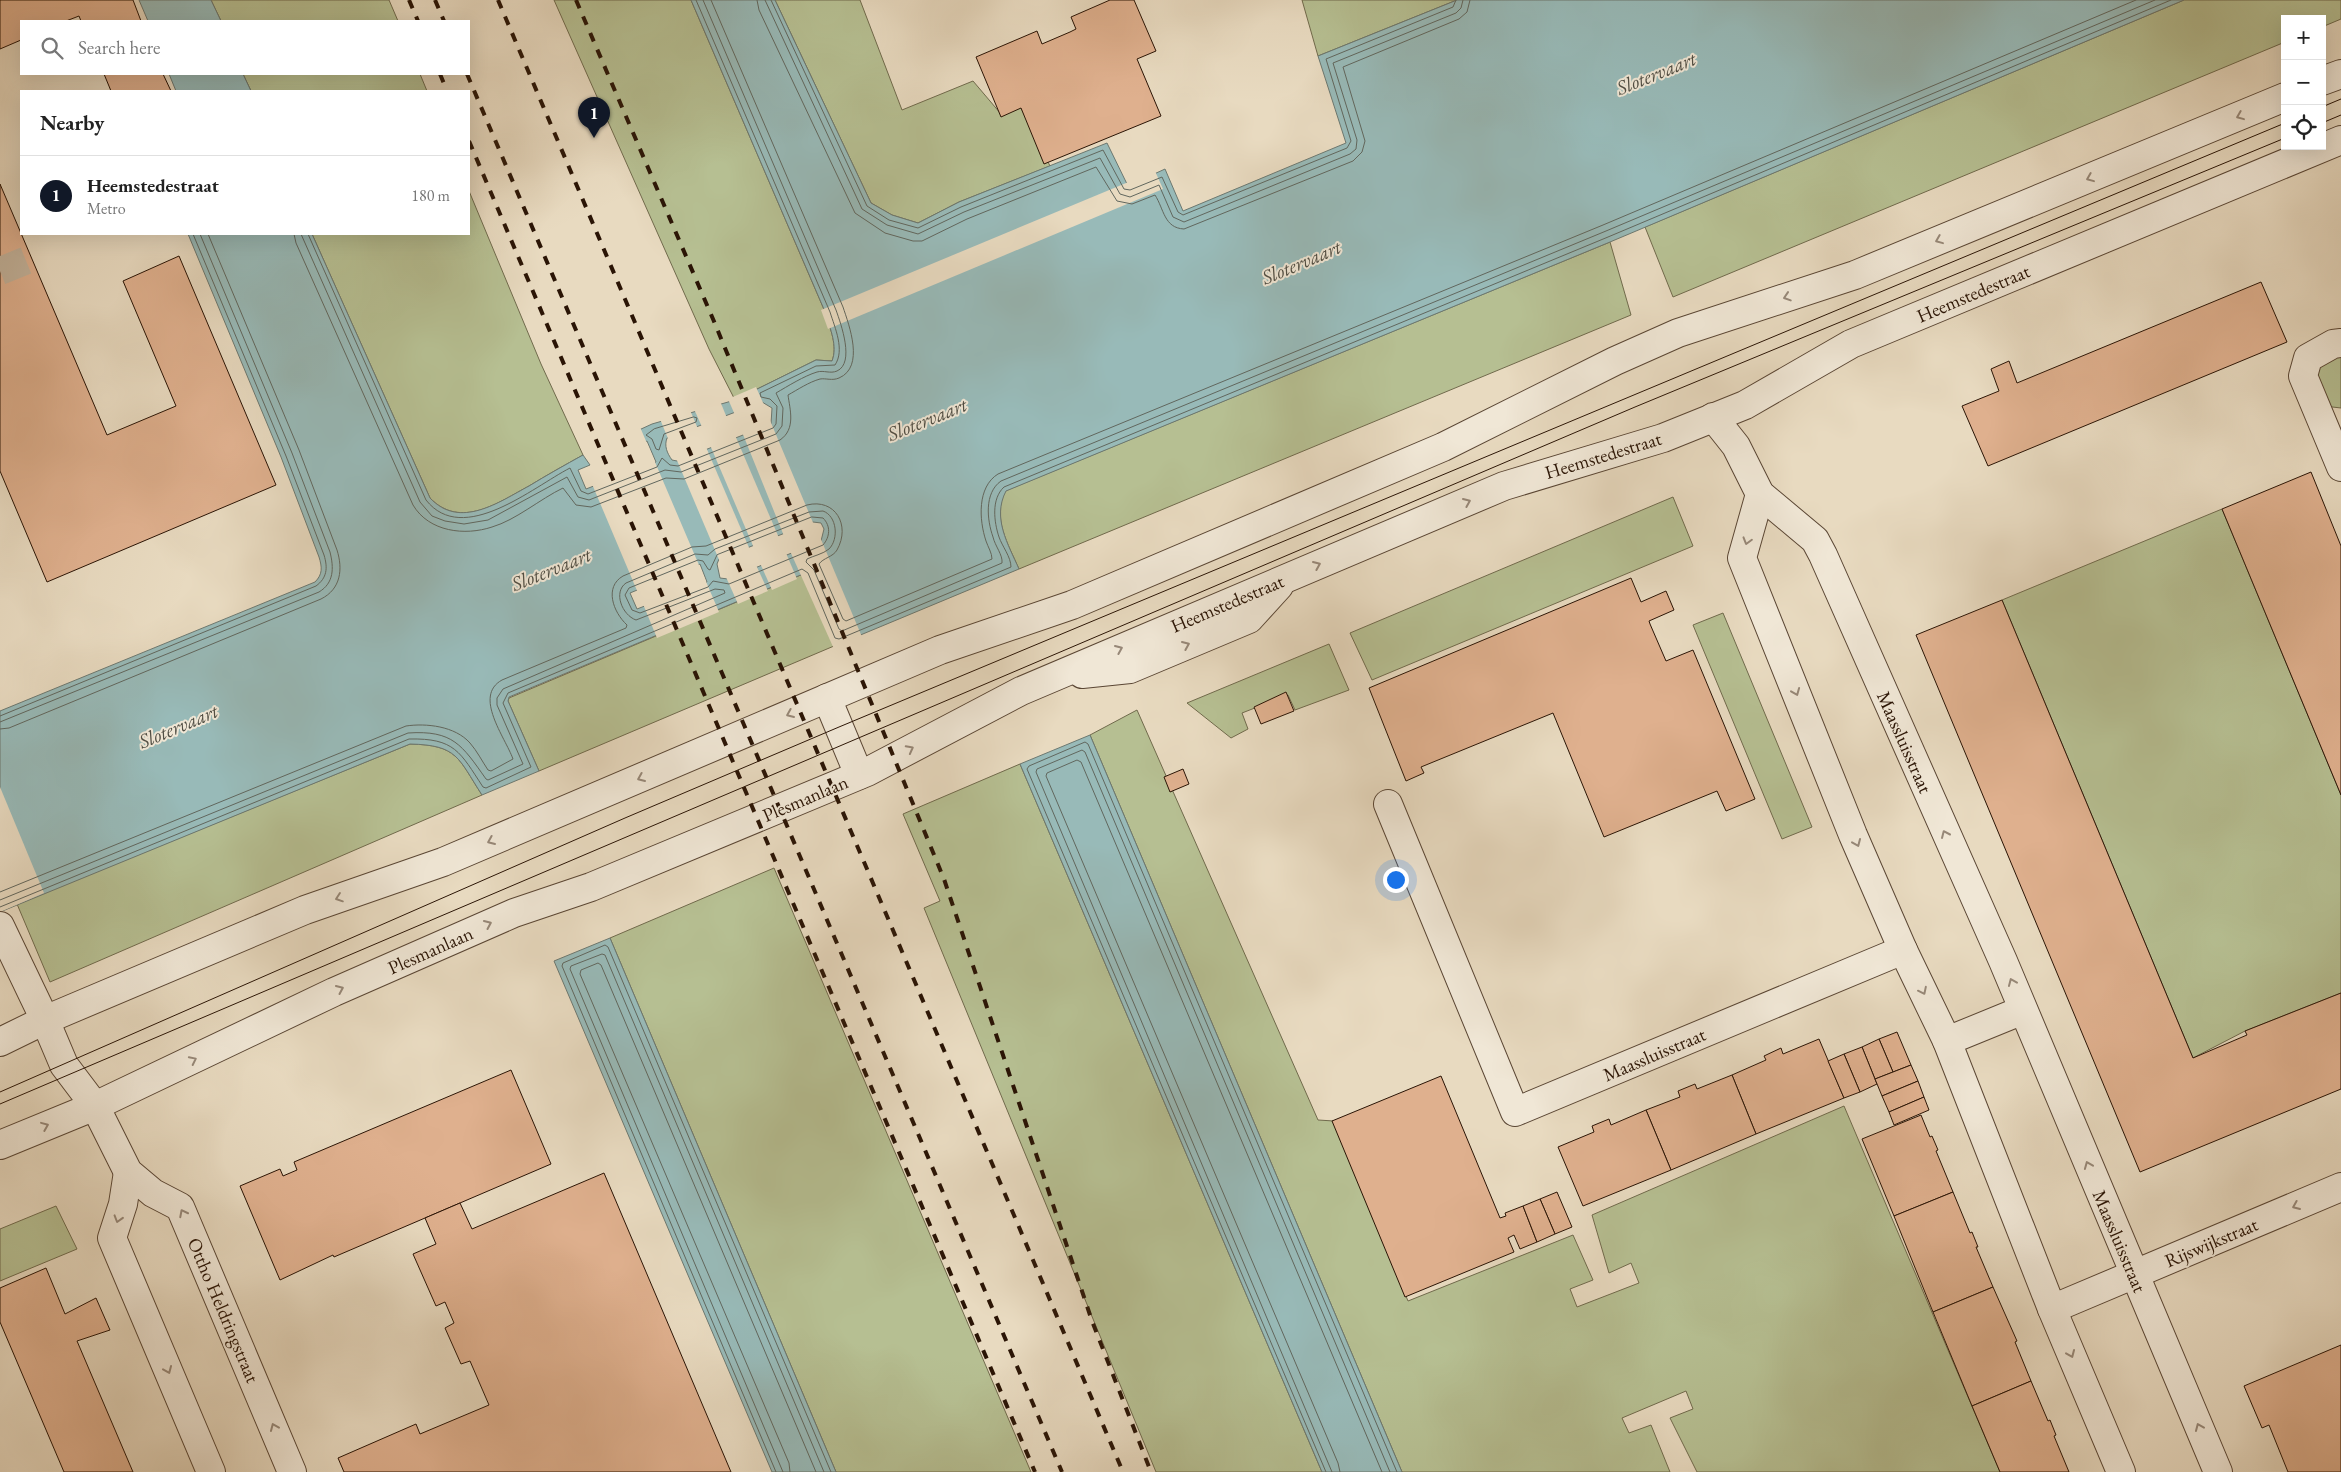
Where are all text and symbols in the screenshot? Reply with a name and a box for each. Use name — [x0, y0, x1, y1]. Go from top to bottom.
map controls — [2281, 15, 2326, 150]
button: + — [2281, 15, 2326, 60]
search box — [20, 20, 470, 75]
icon: search — [38, 34, 66, 62]
text: Search here — [78, 35, 160, 60]
water label: Slotervaart — [1611, 45, 1701, 101]
button: − — [2281, 60, 2326, 105]
pin: 1 — [578, 97, 610, 138]
button: locate — [2281, 105, 2326, 150]
text: Nearby — [40, 109, 104, 136]
one-way arrow — [2236, 109, 2245, 120]
one-way arrow — [2086, 172, 2094, 182]
text: Heemstedestraat — [87, 173, 219, 198]
text: 1 — [52, 185, 60, 206]
text: 180 m — [411, 185, 450, 206]
text: Metro — [87, 198, 126, 219]
water label: Slotervaart — [1256, 233, 1346, 291]
one-way arrow — [1936, 234, 1944, 244]
street label: Heemstedestraat — [1913, 258, 2034, 329]
one-way arrow — [1784, 291, 1792, 301]
water label: Slotervaart — [882, 391, 972, 447]
street label: Heemstedestraat — [1542, 426, 1665, 485]
one-way arrow — [1462, 497, 1471, 508]
one-way arrow — [1742, 537, 1753, 545]
water label: Slotervaart — [506, 541, 596, 597]
one-way arrow — [1312, 561, 1321, 572]
street label: Heemstedestraat — [1167, 568, 1288, 639]
one-way arrow — [1181, 641, 1190, 652]
one-way arrow — [1114, 645, 1123, 655]
street label: Maassluisstraat — [1871, 687, 1938, 797]
one-way arrow — [1790, 688, 1800, 696]
water label: Slotervaart — [133, 697, 223, 755]
one-way arrow — [786, 707, 795, 718]
one-way arrow — [904, 746, 913, 756]
street label: Plesmanlaan — [759, 769, 852, 828]
one-way arrow — [637, 771, 646, 782]
one-way arrow — [1940, 830, 1951, 839]
one-way arrow — [487, 835, 496, 846]
one-way arrow — [1850, 838, 1861, 847]
your location — [1383, 867, 1409, 893]
one-way arrow — [336, 893, 344, 903]
one-way arrow — [483, 919, 492, 930]
street label: Plesmanlaan — [384, 921, 477, 980]
one-way arrow — [2007, 978, 2018, 987]
one-way arrow — [335, 985, 344, 996]
one-way arrow — [1917, 986, 1928, 995]
street label: Maassluisstraat — [1599, 1022, 1709, 1087]
one-way arrow — [188, 1056, 197, 1066]
one-way arrow — [40, 1122, 49, 1133]
one-way arrow — [2083, 1161, 2094, 1170]
street label: Maassluisstraat — [2087, 1186, 2152, 1296]
one-way arrow — [2292, 1200, 2301, 1211]
one-way arrow — [179, 1210, 189, 1219]
street label: Rijswijkstraat — [2161, 1212, 2262, 1273]
one-way arrow — [114, 1215, 124, 1223]
street label: Ottho Heldringstraat — [182, 1234, 265, 1387]
one-way arrow — [2065, 1349, 2076, 1358]
one-way arrow — [162, 1365, 172, 1374]
one-way arrow — [269, 1423, 280, 1432]
one-way arrow — [2195, 1423, 2206, 1432]

